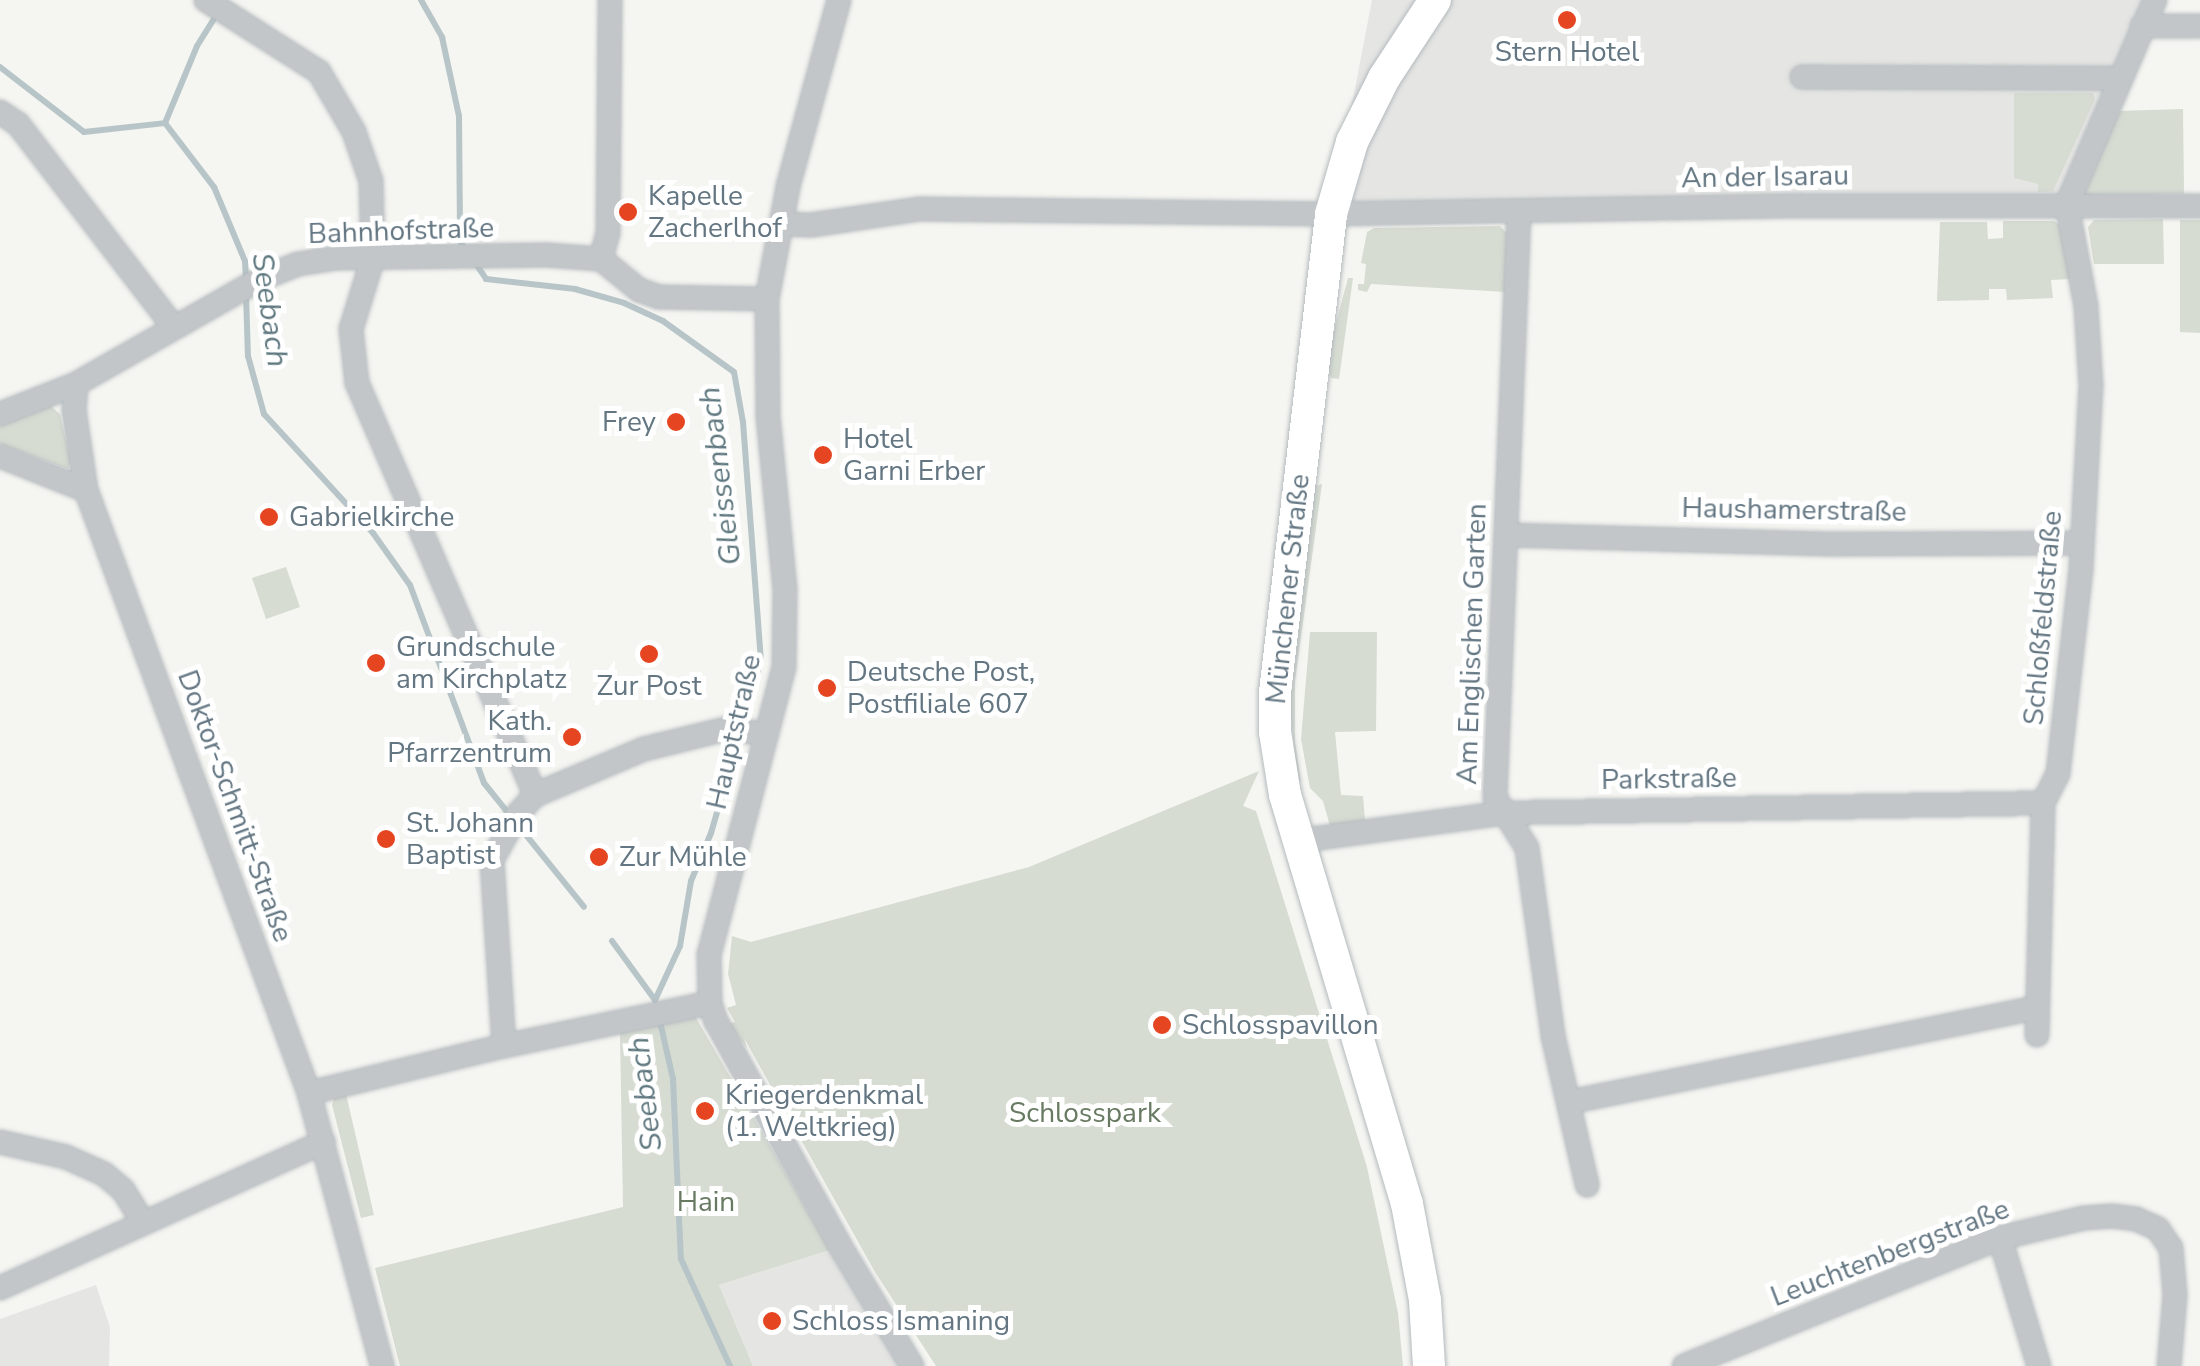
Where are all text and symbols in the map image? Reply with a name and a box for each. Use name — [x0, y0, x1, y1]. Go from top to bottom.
marker: Stern Hotel — [1556, 9, 1578, 31]
place label: Stern Hotel — [1495, 35, 1639, 69]
street label: An der Isarau — [1681, 159, 1849, 195]
place label: Kapelle Zacherlhof — [648, 179, 782, 245]
marker: Kapelle Zacherlhof — [617, 201, 639, 223]
street label: Bahnhofstraße — [307, 211, 495, 251]
water label: Seebach — [243, 251, 295, 369]
water label: Gleissenbach — [692, 385, 750, 567]
place label: Frey — [602, 405, 656, 439]
marker: Frey — [665, 411, 687, 433]
place label: Hotel Garni Erber — [843, 422, 985, 488]
marker: Hotel Garni Erber — [812, 444, 834, 466]
street label: Münchener Straße — [1259, 472, 1317, 706]
street label: Haushamerstraße — [1681, 491, 1907, 529]
place label: Gabrielkirche — [289, 500, 454, 534]
street label: Am Englischen Garten — [1450, 503, 1494, 785]
marker: Gabrielkirche — [258, 506, 280, 528]
street label: Schloßfeldstraße — [2017, 509, 2069, 727]
place label: Grundschule am Kirchplatz — [396, 630, 567, 696]
marker: Zur Post — [638, 643, 660, 665]
street label: Hauptstraße — [700, 651, 768, 813]
marker: Grundschule am Kirchplatz — [365, 652, 387, 674]
place label: Deutsche Post, Postfiliale 607 — [847, 655, 1035, 721]
street label: Doktor-Schmitt-Straße — [170, 666, 300, 946]
place label: Zur Post — [597, 669, 701, 703]
marker: Deutsche Post, Postfiliale 607 — [816, 677, 838, 699]
place label: Kath. Pfarrzentrum — [387, 704, 552, 770]
marker: Kath. Pfarrzentrum — [561, 726, 583, 748]
street label: Parkstraße — [1601, 761, 1737, 797]
place label: St. Johann Baptist — [406, 806, 534, 872]
marker: St. Johann Baptist — [375, 828, 397, 850]
place label: Zur Mühle — [619, 840, 747, 874]
marker: Zur Mühle — [588, 846, 610, 868]
place label: Schlosspavillon — [1182, 1008, 1379, 1042]
marker: Schlosspavillon — [1151, 1014, 1173, 1036]
water label: Seebach — [621, 1035, 671, 1153]
place label: Kriegerdenkmal (1. Weltkrieg) — [725, 1078, 923, 1144]
park label: Schlosspark — [1009, 1096, 1161, 1130]
marker: Kriegerdenkmal (1. Weltkrieg) — [694, 1100, 716, 1122]
park label: Hain — [677, 1185, 735, 1219]
street label: Leuchtenbergstraße — [1766, 1192, 2014, 1314]
place label: Schloss Ismaning — [792, 1304, 1010, 1338]
marker: Schloss Ismaning — [761, 1310, 783, 1332]

